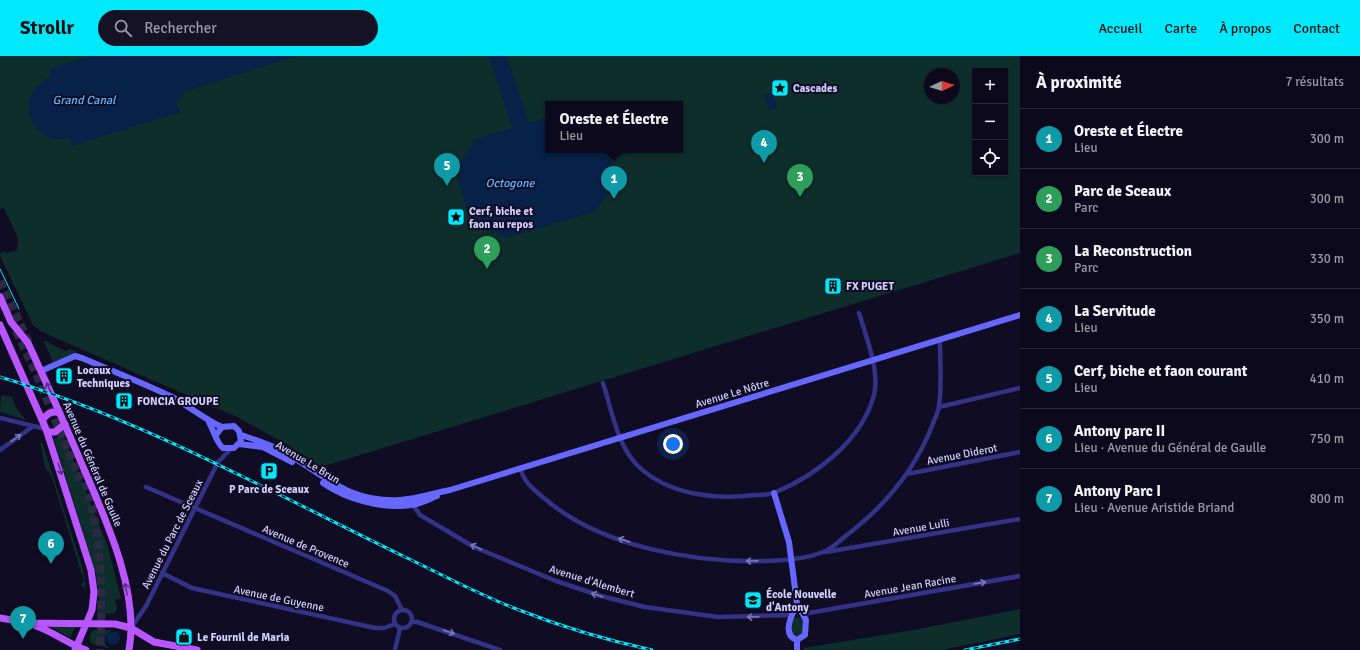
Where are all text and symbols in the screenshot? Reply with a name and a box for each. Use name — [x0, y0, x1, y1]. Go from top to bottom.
search box — [98, 10, 378, 46]
text: Strollr — [20, 16, 74, 40]
icon: search — [112, 17, 134, 39]
text: Rechercher — [144, 19, 217, 37]
text: Accueil — [1098, 20, 1143, 37]
text: Carte — [1165, 20, 1197, 37]
text: À propos — [1219, 20, 1271, 37]
text: Contact — [1293, 20, 1340, 37]
north arrow — [924, 68, 960, 104]
map controls — [972, 68, 1008, 176]
button: + — [972, 68, 1008, 104]
text: À proximité — [1036, 72, 1122, 93]
text: 7 résultats — [1285, 74, 1344, 90]
place icon: Cascades — [770, 78, 790, 98]
place label: Cascades — [793, 82, 837, 95]
water label: Grand Canal — [52, 93, 117, 108]
popup — [545, 101, 683, 153]
button: − — [972, 104, 1008, 140]
text: Oreste et Électre — [560, 110, 668, 128]
text: Oreste et Électre — [1074, 122, 1183, 140]
text: Lieu — [560, 128, 583, 144]
pin: 4 — [751, 130, 777, 163]
text: 1 — [1045, 131, 1053, 147]
text: 300 m — [1310, 131, 1344, 147]
button: locate — [972, 140, 1008, 176]
text: Lieu — [1074, 140, 1098, 156]
pin: 5 — [434, 153, 460, 186]
pin: 3 — [787, 164, 813, 197]
pin: 1 — [601, 166, 627, 199]
water label: Octogone — [485, 176, 535, 191]
text: Parc de Sceaux — [1074, 182, 1171, 200]
text: 2 — [1045, 191, 1053, 207]
text: 300 m — [1310, 191, 1344, 207]
text: Parc — [1074, 200, 1098, 216]
place label: Cerf, biche et faon au repos — [468, 205, 533, 231]
place icon: Cerf, biche et faon au repos — [446, 207, 466, 227]
pin: 2 — [474, 236, 500, 269]
text: La Reconstruction — [1074, 242, 1192, 260]
text: 3 — [1045, 251, 1053, 267]
text: 330 m — [1310, 251, 1344, 267]
text: Parc — [1074, 260, 1098, 276]
building icon: FX PUGET — [823, 276, 843, 296]
place label: FX PUGET — [846, 280, 894, 293]
text: La Servitude — [1074, 302, 1156, 320]
text: 4 — [1045, 311, 1053, 327]
text: 350 m — [1310, 311, 1344, 327]
text: Lieu — [1074, 320, 1098, 336]
text: Cerf, biche et faon courant — [1074, 362, 1247, 380]
place label: Locaux Techniques — [77, 364, 130, 390]
building icon: Locaux Techniques — [54, 366, 74, 386]
text: 5 — [1045, 371, 1053, 387]
text: 410 m — [1310, 371, 1344, 387]
street label: Avenue Le Nôtre — [694, 376, 771, 411]
text: Lieu — [1074, 380, 1098, 396]
one-way arrow — [45, 383, 52, 395]
building icon: FONCIA GROUPE — [114, 391, 134, 411]
place label: FONCIA GROUPE — [137, 395, 219, 408]
street label: Avenue du Général de Gaulle — [60, 400, 125, 529]
text: Antony parc II — [1074, 422, 1165, 440]
text: 6 — [1045, 431, 1053, 447]
text: 750 m — [1310, 431, 1344, 447]
one-way arrow — [10, 434, 21, 442]
your location — [663, 434, 683, 454]
street label: Avenue Le Brun — [273, 438, 342, 487]
text: Lieu · Avenue du Général de Gaulle — [1074, 440, 1266, 456]
street label: Avenue Diderot — [926, 441, 999, 468]
parking icon: P Parc de Sceaux — [259, 461, 279, 481]
one-way arrow — [56, 463, 64, 475]
street label: Avenue du Parc de Sceaux — [139, 477, 206, 591]
text: Antony Parc I — [1074, 482, 1161, 500]
place label: P Parc de Sceaux — [229, 483, 310, 496]
text: 7 — [1045, 491, 1053, 507]
text: 800 m — [1310, 491, 1344, 507]
text: Lieu · Avenue Aristide Briand — [1074, 500, 1234, 516]
street label: Avenue Lulli — [892, 516, 951, 539]
street label: Avenue de Provence — [260, 522, 351, 571]
pin: 6 — [38, 531, 64, 564]
one-way arrow — [618, 536, 631, 543]
one-way arrow — [471, 543, 483, 550]
one-way arrow — [746, 557, 759, 565]
street label: Avenue d'Alembert — [548, 562, 636, 601]
street label: Avenue Jean Racine — [863, 572, 957, 601]
one-way arrow — [973, 579, 986, 587]
one-way arrow — [122, 583, 130, 596]
street label: Avenue de Guyenne — [233, 583, 325, 614]
place label: École Nouvelle d'Antony — [766, 587, 837, 614]
one-way arrow — [592, 590, 604, 598]
school or university icon: École Nouvelle d'Antony — [743, 590, 763, 610]
pin: 7 — [10, 606, 36, 639]
one-way arrow — [747, 614, 760, 621]
shop icon: Le Fournil de Maria — [174, 627, 194, 647]
one-way arrow — [442, 629, 454, 637]
place label: Le Fournil de Maria — [197, 631, 290, 644]

